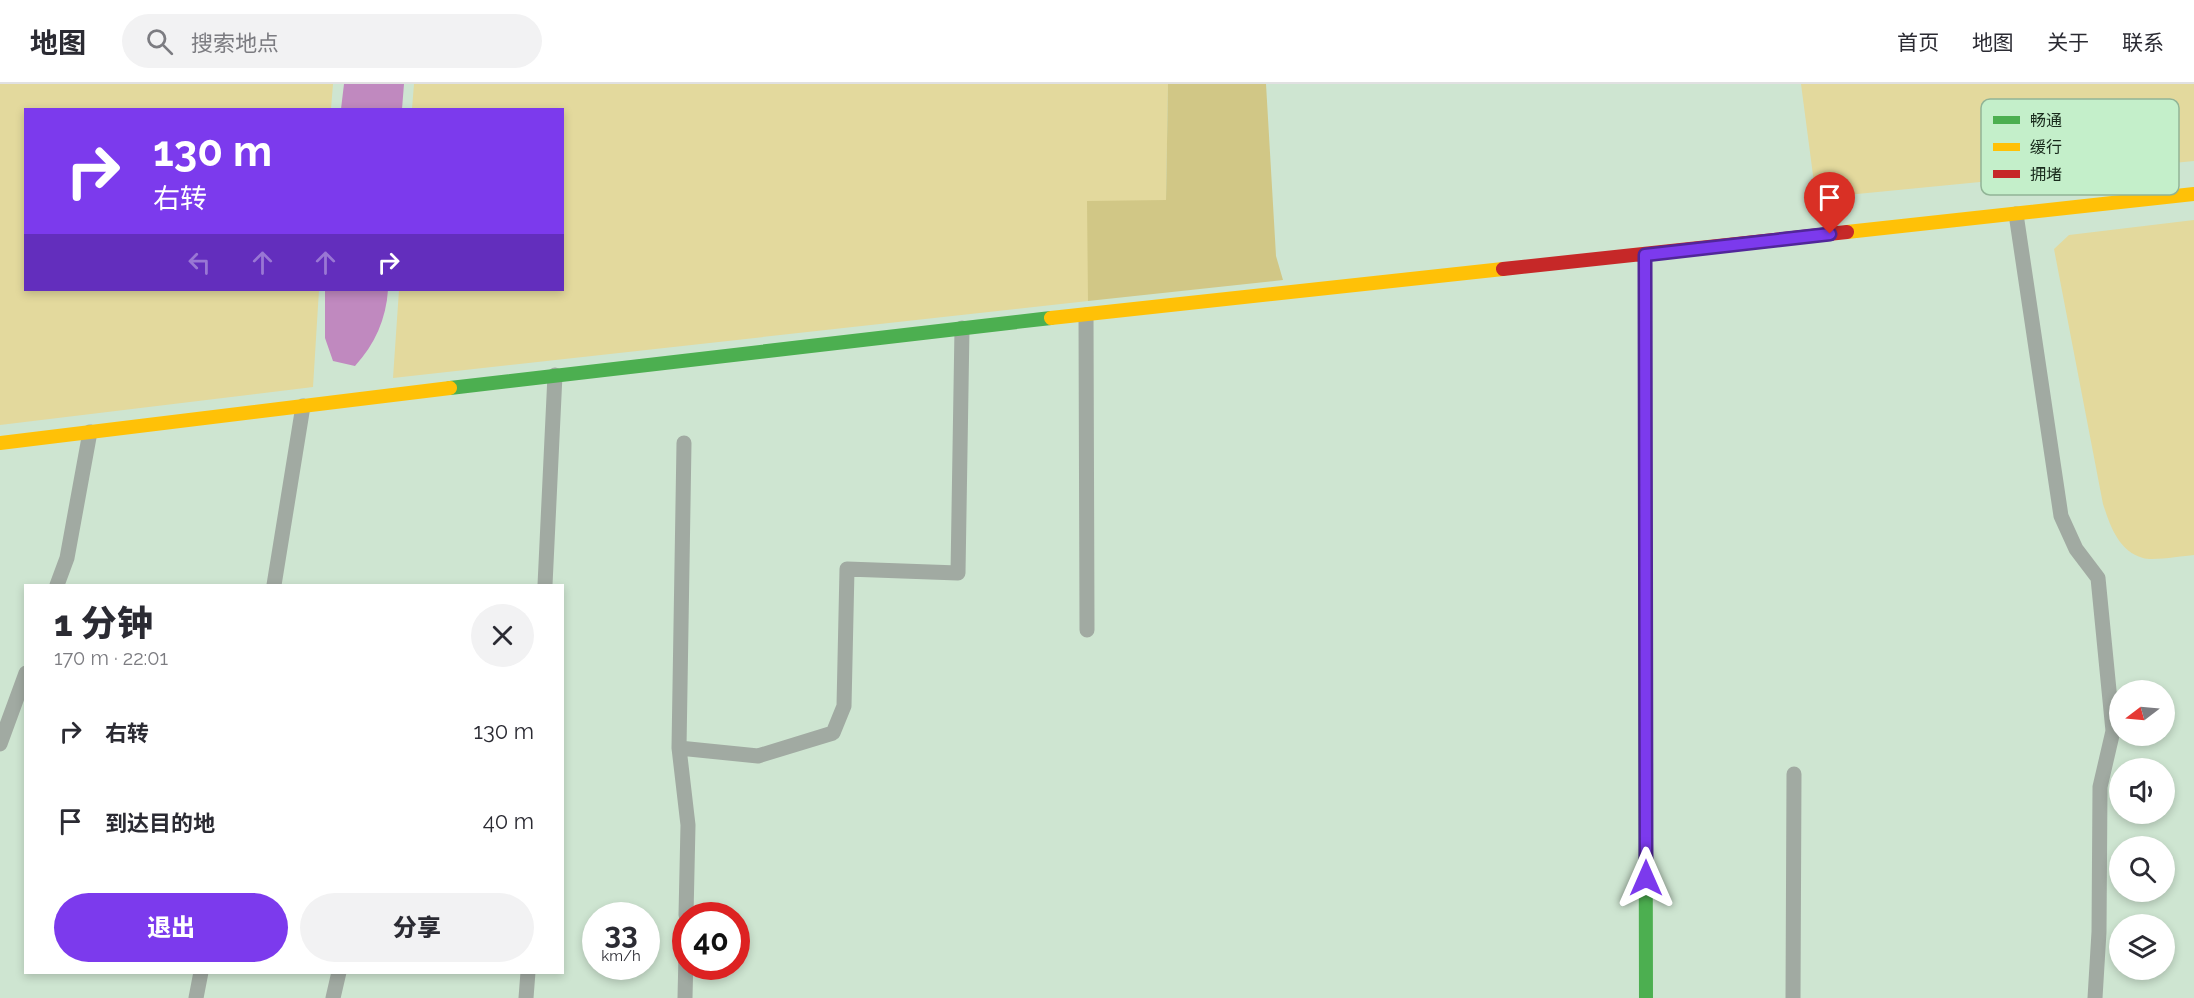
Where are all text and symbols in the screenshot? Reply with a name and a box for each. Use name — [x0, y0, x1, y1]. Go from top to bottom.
search box — [122, 14, 542, 68]
icon: search — [143, 25, 176, 58]
text: 地图 — [30, 27, 86, 60]
text: 搜索地点 — [191, 30, 279, 56]
text: 首页 — [1897, 30, 1939, 55]
text: 地图 — [1972, 30, 2014, 55]
text: 关于 — [2047, 30, 2089, 55]
text: 联系 — [2122, 30, 2164, 55]
legend — [1981, 99, 2179, 195]
text: 畅通 — [2030, 111, 2062, 130]
text: 130 m — [153, 127, 272, 176]
icon: right — [54, 132, 132, 210]
text: 缓行 — [2030, 138, 2062, 157]
text: 拥堵 — [2030, 165, 2062, 184]
pin — [1804, 172, 1855, 234]
icon: arrive — [1813, 181, 1846, 214]
text: 右转 — [153, 183, 207, 214]
icon: left — [183, 246, 216, 279]
icon: ahead — [246, 246, 279, 279]
icon: ahead — [309, 246, 342, 279]
icon: right — [372, 246, 405, 279]
text: 1 分钟 — [54, 602, 153, 644]
button: close — [471, 604, 534, 667]
text: 170 m · 22:01 — [54, 646, 168, 670]
north arrow — [2109, 680, 2175, 746]
map controls — [2109, 680, 2175, 980]
icon: right — [54, 715, 87, 748]
text: 130 m — [474, 718, 534, 744]
text: 右转 — [105, 720, 149, 746]
button: sound — [2109, 758, 2175, 824]
icon: arrive — [54, 805, 87, 838]
text: 40 m — [483, 808, 534, 834]
text: 到达目的地 — [105, 810, 215, 836]
button: search — [2109, 836, 2175, 902]
position arrow — [1614, 846, 1678, 910]
button: 退出 — [54, 893, 288, 962]
button: 分享 — [300, 893, 534, 962]
speed limit sign: 40 — [672, 902, 750, 980]
button: layers — [2109, 914, 2175, 980]
text: 33 — [604, 916, 638, 951]
text: km/h — [601, 947, 641, 965]

